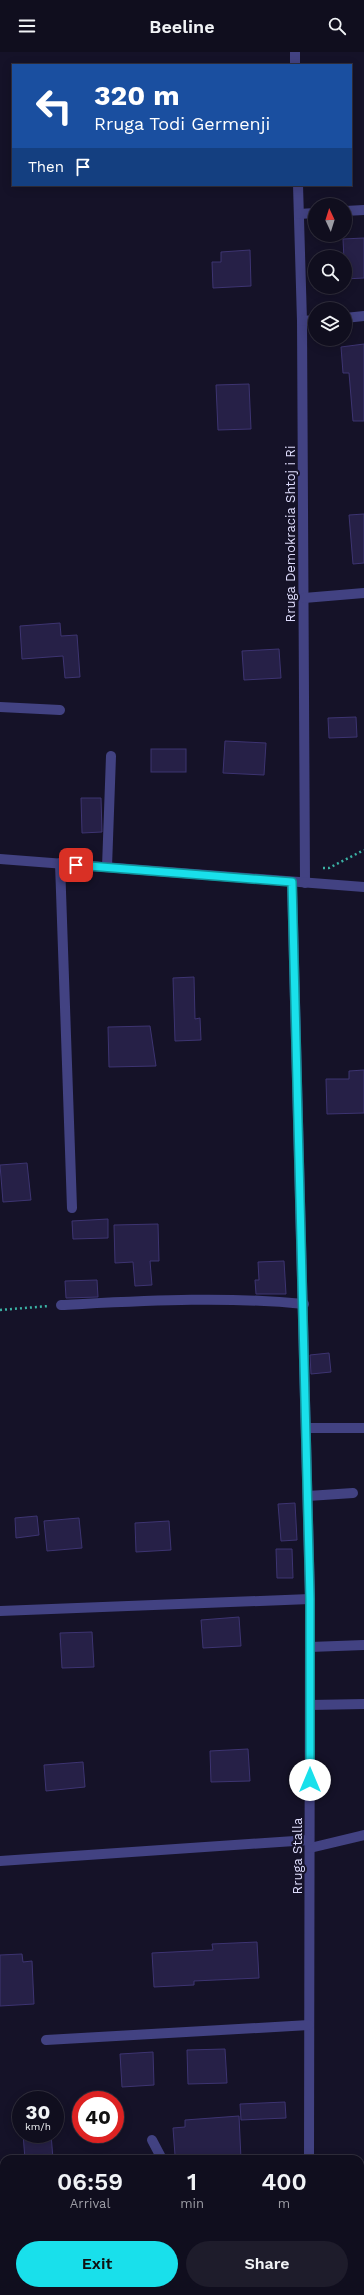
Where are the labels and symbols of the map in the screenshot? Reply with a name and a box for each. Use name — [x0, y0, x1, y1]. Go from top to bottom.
north arrow — [308, 198, 352, 242]
street label: Rruga Demokracia Shtoj i Ri — [283, 446, 298, 622]
pin — [59, 848, 93, 882]
position arrow — [289, 1759, 331, 1801]
street label: Rruga Stalla — [290, 1817, 305, 1894]
speed limit sign: 40 — [72, 2091, 124, 2143]

